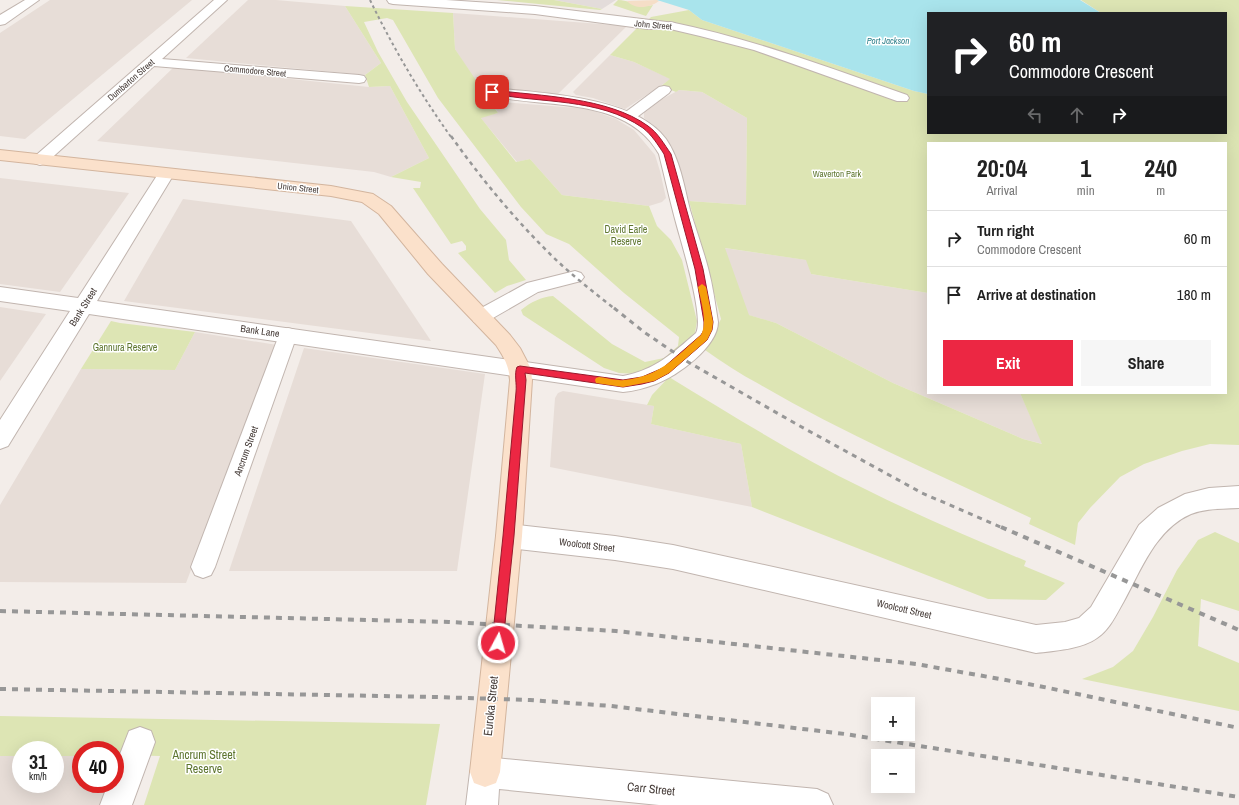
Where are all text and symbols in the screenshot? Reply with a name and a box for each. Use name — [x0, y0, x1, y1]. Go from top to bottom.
street label: John Street — [634, 17, 672, 33]
text: 60 m — [1009, 23, 1061, 61]
icon: right — [943, 28, 995, 80]
water label: Port Jackson — [867, 35, 909, 47]
street label: Dumbarton Street — [105, 56, 157, 104]
text: Commodore Crescent — [1009, 59, 1153, 84]
street label: Commodore Street — [223, 62, 287, 80]
pin — [475, 75, 509, 109]
icon: arrive — [481, 81, 503, 103]
icon: left — [1024, 104, 1046, 126]
icon: ahead — [1066, 104, 1088, 126]
icon: right — [1108, 104, 1130, 126]
text: 20:04 — [977, 152, 1027, 184]
text: 1 — [1080, 152, 1091, 184]
text: 240 — [1144, 152, 1177, 184]
park label: Waverton Park — [813, 168, 862, 180]
street label: Union Street — [277, 180, 319, 196]
text: Arrival — [987, 182, 1017, 199]
text: min — [1077, 182, 1095, 199]
text: m — [1156, 182, 1165, 199]
text: Turn right — [977, 220, 1034, 241]
park label: David Earle Reserve — [605, 223, 648, 248]
icon: right — [943, 228, 965, 250]
text: 60 m — [1184, 228, 1211, 249]
text: Commodore Crescent — [977, 241, 1081, 258]
icon: arrive — [943, 284, 965, 306]
text: Arrive at destination — [977, 284, 1096, 305]
text: 180 m — [1177, 284, 1211, 305]
street label: Bank Street — [66, 285, 100, 329]
street label: Bank Lane — [240, 322, 281, 340]
button: Exit — [943, 340, 1073, 386]
button: Share — [1081, 340, 1211, 386]
park label: Gannura Reserve — [93, 341, 158, 354]
street label: Ancrum Street — [231, 423, 261, 479]
street label: Woolcott Street — [558, 535, 616, 555]
street label: Woolcott Street — [875, 596, 933, 622]
position arrow — [477, 622, 519, 664]
street label: Euroka Street — [480, 675, 502, 737]
map controls — [871, 697, 915, 793]
button: + — [871, 697, 915, 741]
speed limit sign: 40 — [72, 741, 124, 793]
park label: Ancrum Street Reserve — [172, 747, 236, 777]
text: 31 — [29, 748, 47, 775]
button: − — [871, 749, 915, 793]
text: km/h — [29, 770, 47, 783]
street label: Carr Street — [626, 779, 676, 799]

